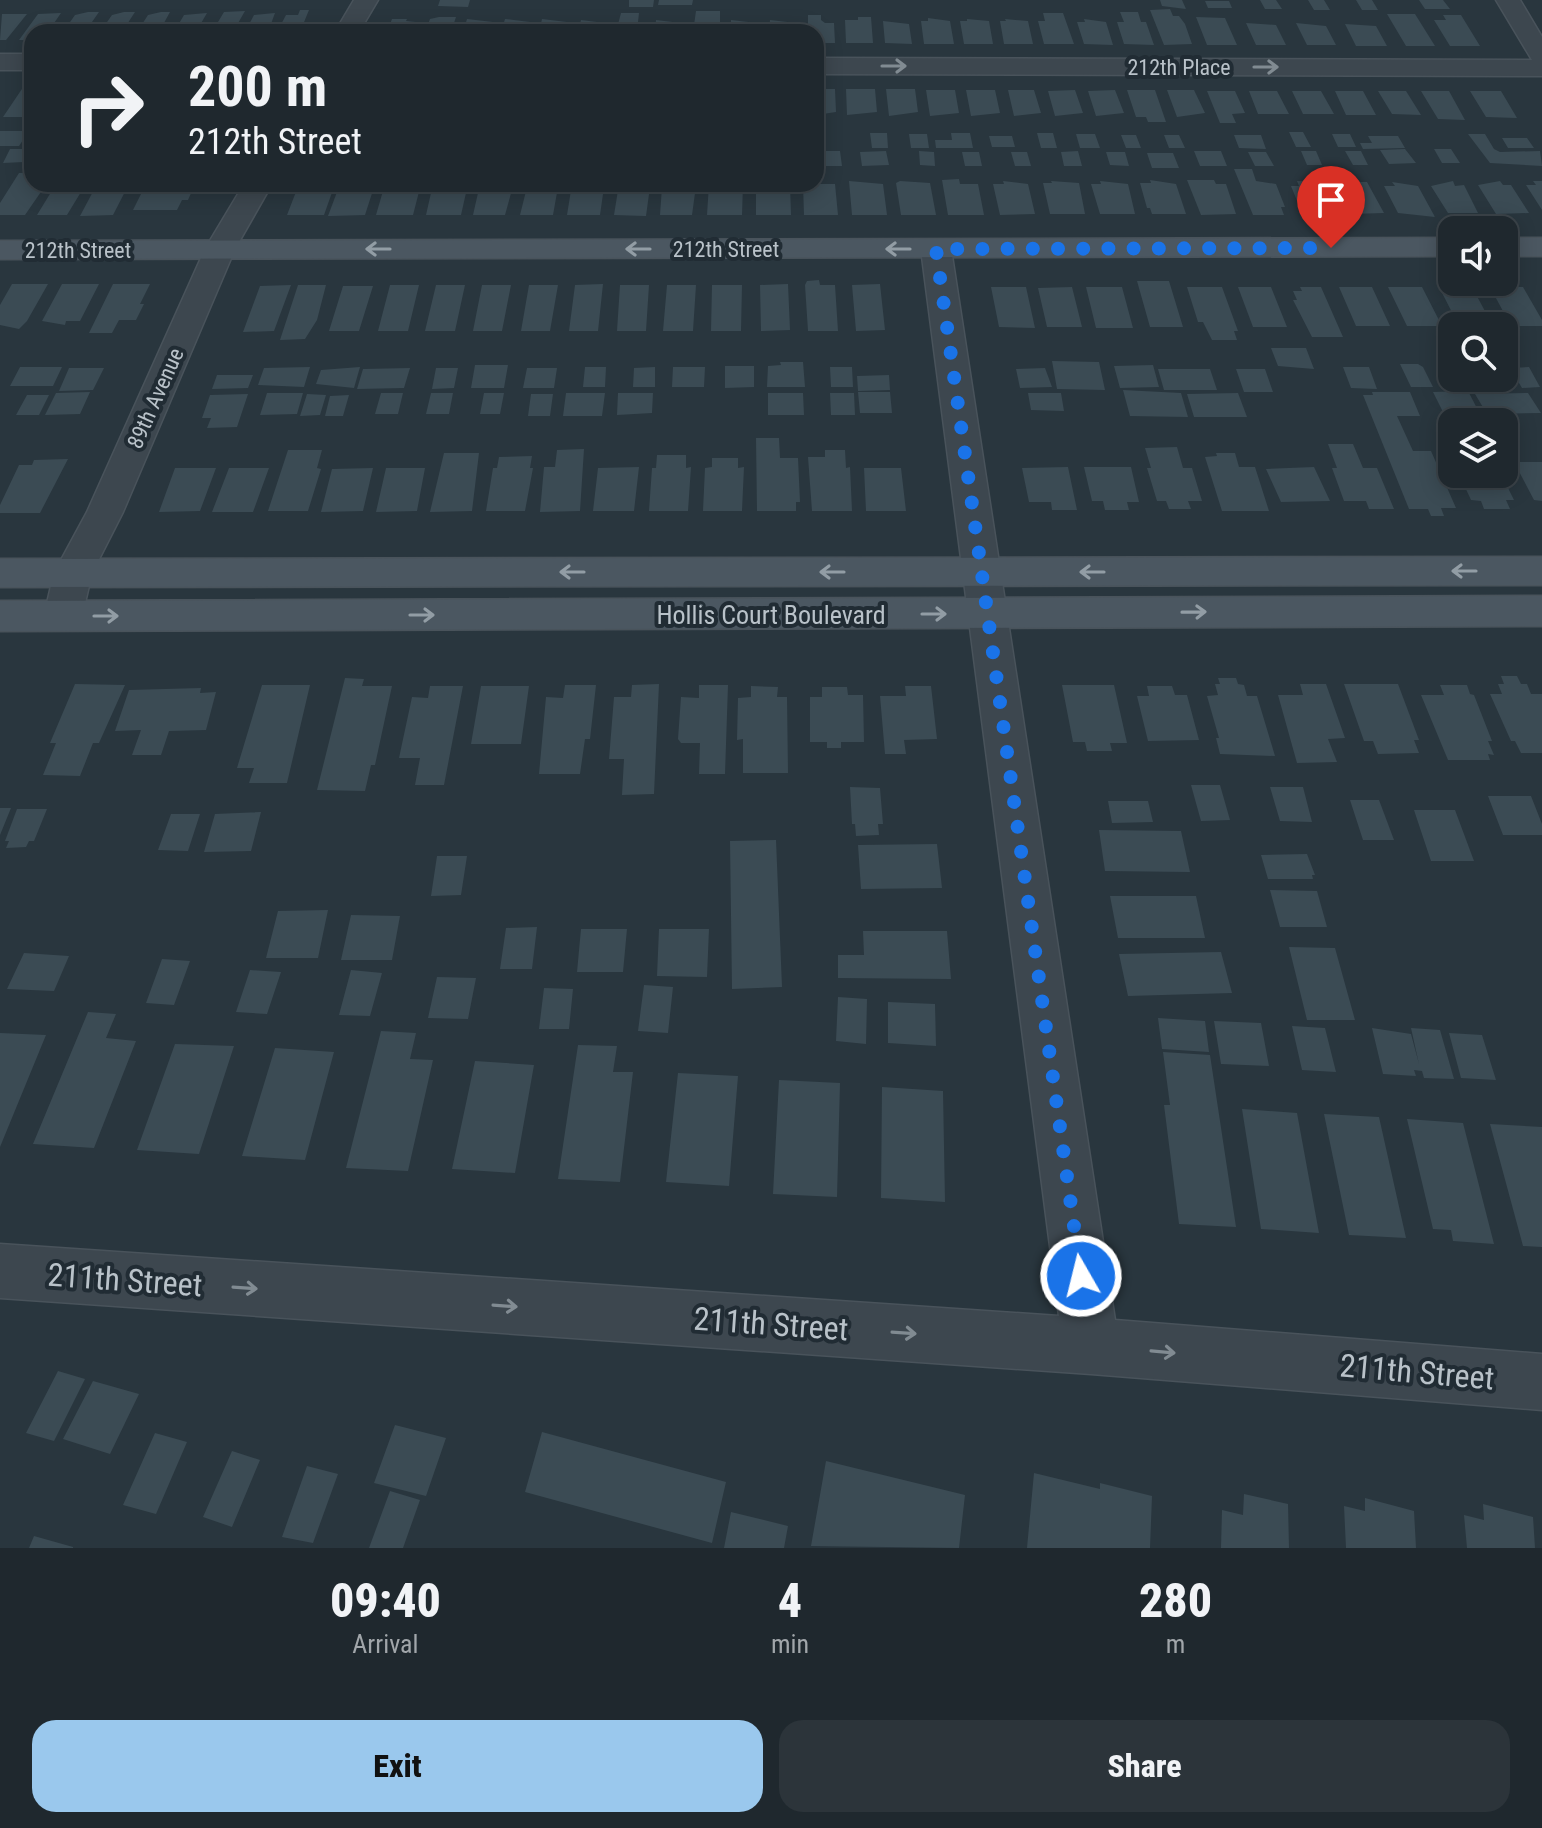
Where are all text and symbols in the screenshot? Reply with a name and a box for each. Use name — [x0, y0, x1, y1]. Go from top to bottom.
text: 200 m — [188, 54, 327, 120]
street label: 212th Place — [1127, 55, 1231, 80]
icon: right — [56, 56, 160, 160]
one-way arrow — [880, 58, 907, 74]
one-way arrow — [1252, 59, 1279, 75]
text: 212th Street — [188, 121, 362, 163]
pin — [1297, 166, 1365, 248]
icon: arrive — [1309, 178, 1353, 222]
map controls — [1438, 216, 1518, 488]
button: sound — [1438, 216, 1518, 296]
street label: 212th Street — [673, 237, 779, 262]
street label: 212th Street — [25, 238, 131, 263]
one-way arrow — [365, 241, 392, 257]
one-way arrow — [625, 241, 652, 257]
one-way arrow — [885, 241, 912, 257]
button: search — [1438, 312, 1518, 392]
street label: 89th Avenue — [122, 344, 189, 452]
button: layers — [1438, 408, 1518, 488]
one-way arrow — [1451, 563, 1478, 579]
one-way arrow — [559, 564, 586, 580]
one-way arrow — [819, 564, 846, 580]
one-way arrow — [1079, 564, 1106, 580]
street label: Hollis Court Boulevard — [656, 600, 886, 630]
one-way arrow — [1180, 605, 1207, 620]
one-way arrow — [920, 607, 947, 622]
one-way arrow — [92, 608, 119, 624]
one-way arrow — [408, 608, 435, 623]
position arrow — [1039, 1234, 1123, 1318]
street label: 211th Street — [47, 1256, 203, 1304]
one-way arrow — [231, 1281, 258, 1296]
one-way arrow — [491, 1299, 518, 1314]
street label: 211th Street — [693, 1300, 849, 1348]
one-way arrow — [890, 1326, 917, 1341]
one-way arrow — [1149, 1344, 1176, 1359]
street label: 211th Street — [1338, 1346, 1496, 1398]
text: 09:40 — [330, 1572, 441, 1629]
text: 4 — [778, 1572, 802, 1629]
text: 280 — [1139, 1572, 1212, 1629]
text: Arrival — [352, 1629, 419, 1659]
text: min — [771, 1629, 809, 1659]
text: m — [1166, 1629, 1185, 1659]
button: Exit — [32, 1720, 763, 1812]
button: Share — [779, 1720, 1510, 1812]

